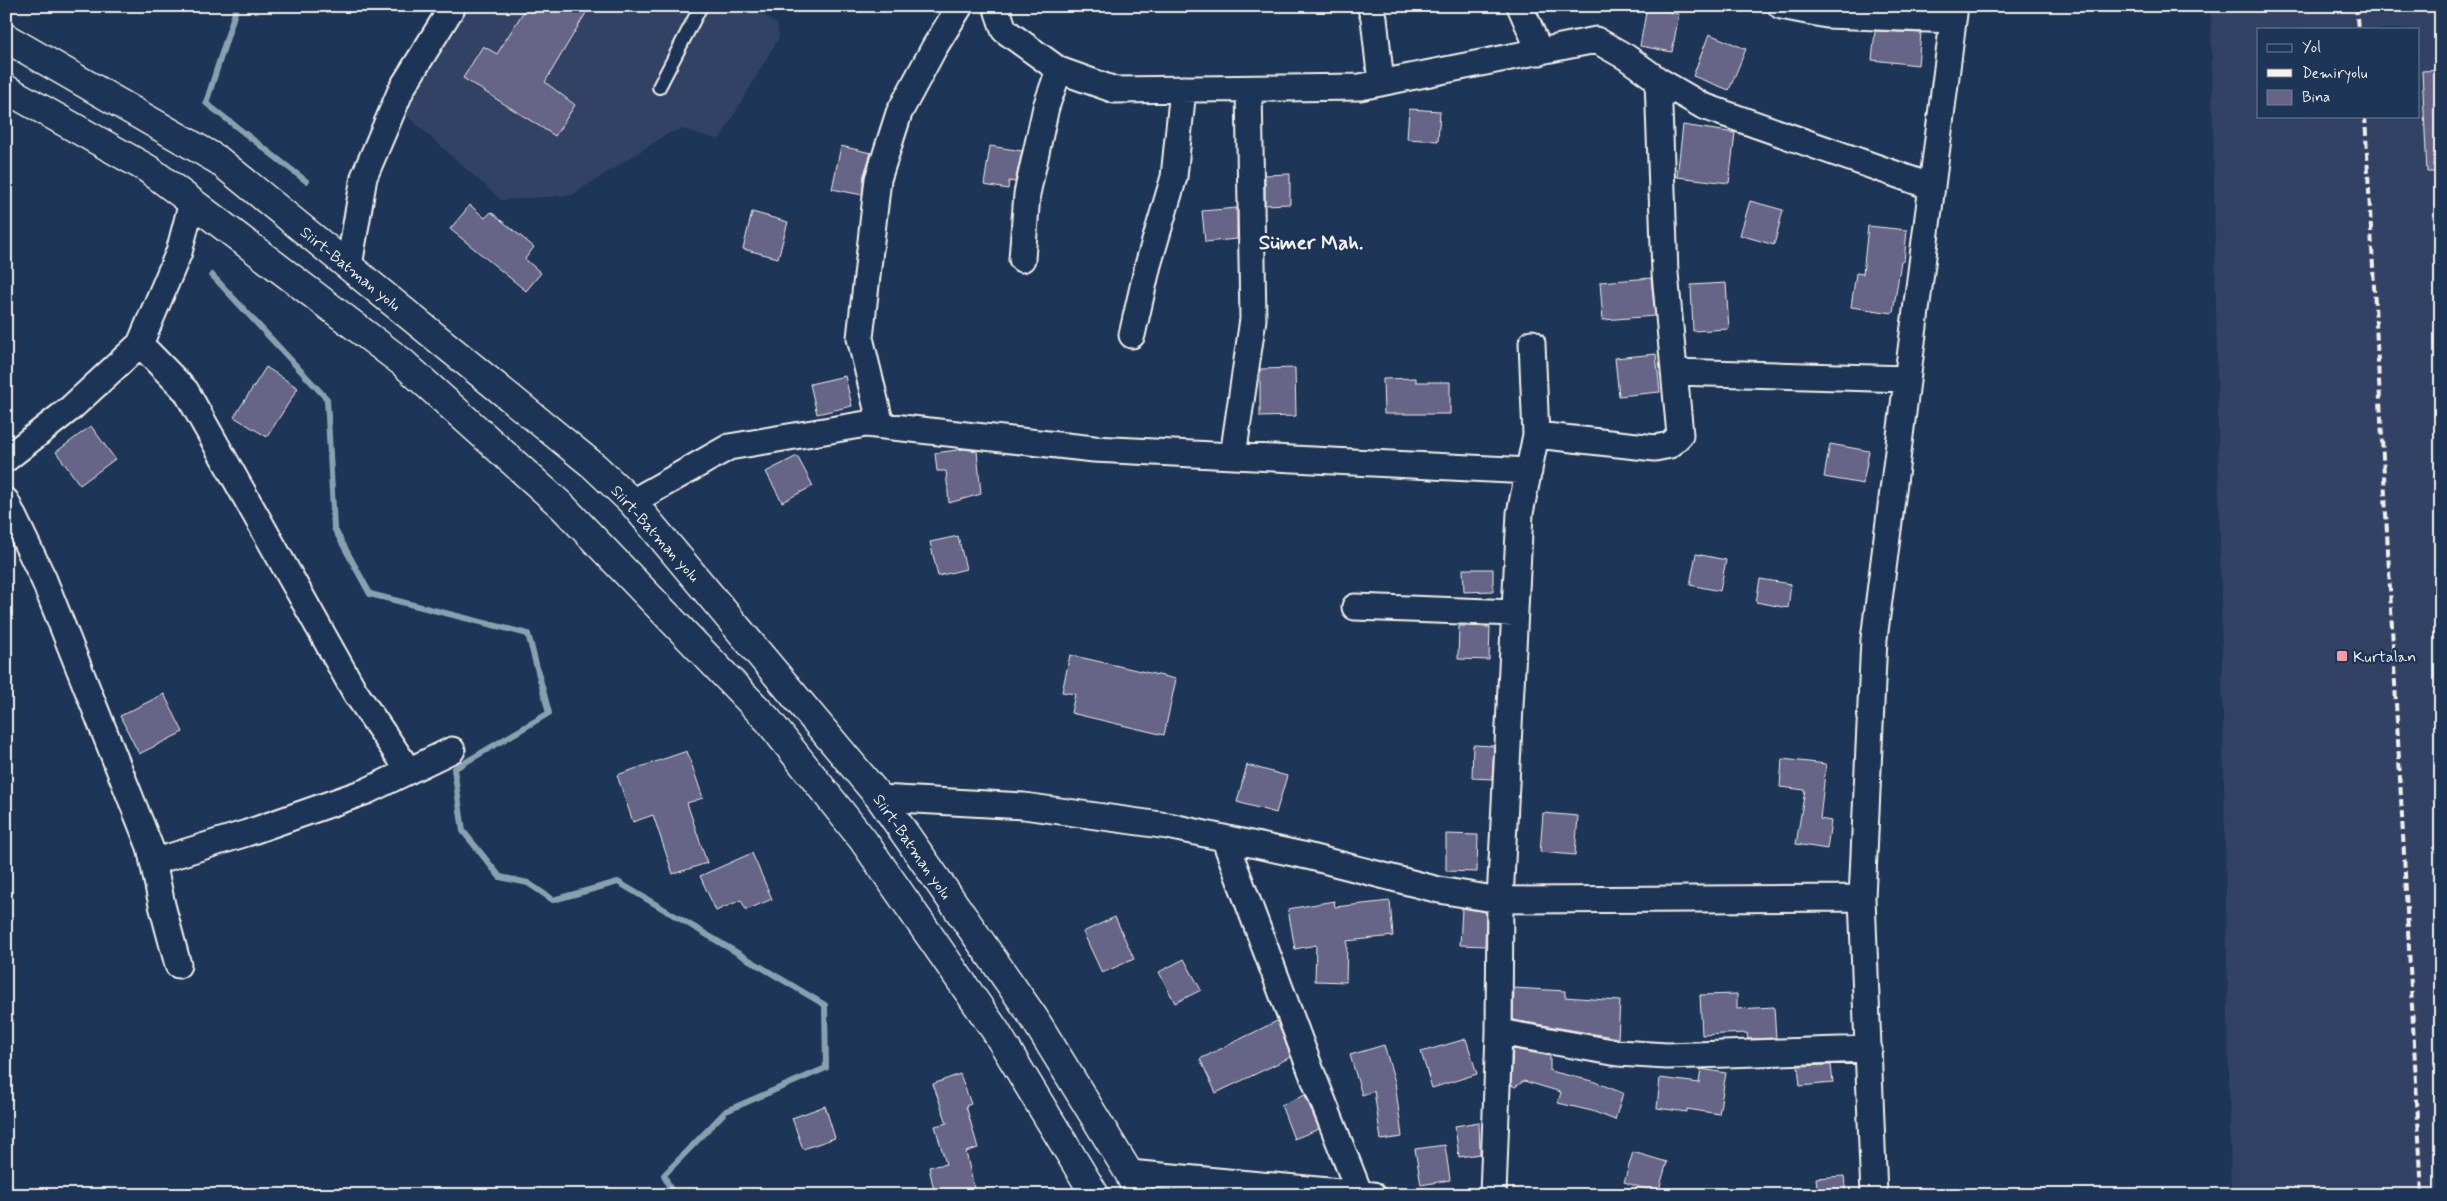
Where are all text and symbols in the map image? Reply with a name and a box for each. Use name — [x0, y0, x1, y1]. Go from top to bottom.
legend — [2257, 28, 2420, 118]
text: Yol — [2302, 38, 2321, 58]
text: Demiryolu — [2302, 64, 2368, 84]
text: Bina — [2302, 88, 2330, 108]
street label: Siirt-Batman yolu — [295, 222, 405, 316]
district label: Sümer Mah. — [1259, 229, 1363, 257]
street label: Siirt-Batman yolu — [606, 481, 704, 587]
place label: Kurtalan — [2353, 647, 2416, 668]
marker: Kurtalan — [2335, 649, 2349, 663]
street label: Siirt-Batman yolu — [868, 790, 956, 904]

